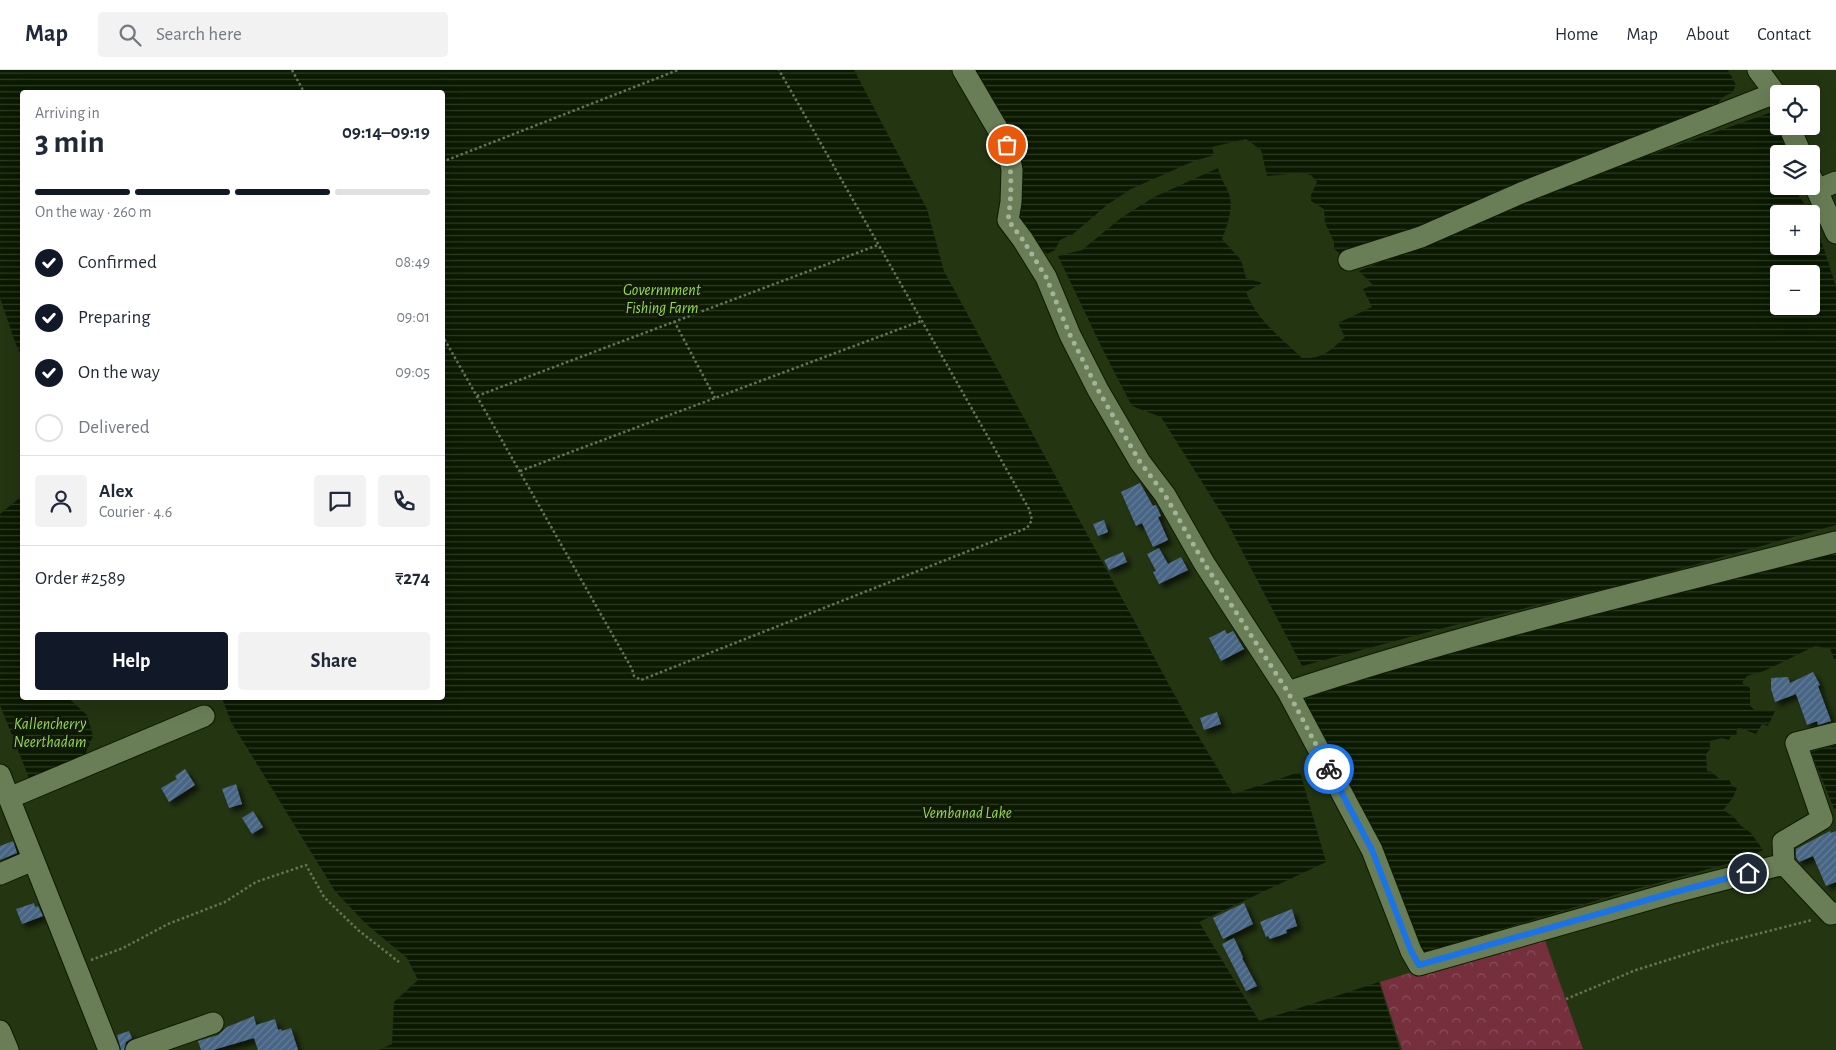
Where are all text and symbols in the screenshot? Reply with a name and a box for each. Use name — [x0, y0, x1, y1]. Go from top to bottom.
search box — [98, 12, 448, 57]
icon: search — [116, 21, 144, 49]
text: Map — [25, 22, 68, 46]
text: Search here — [156, 25, 242, 44]
text: Home — [1555, 26, 1598, 44]
text: Map — [1626, 26, 1658, 44]
text: About — [1686, 26, 1729, 44]
text: Contact — [1757, 26, 1811, 44]
map controls — [1770, 85, 1820, 315]
button: locate — [1770, 85, 1820, 135]
text: Arriving in — [35, 105, 100, 121]
text: 09:14–09:19 — [342, 123, 430, 142]
pin — [986, 124, 1028, 166]
text: 3 min — [35, 126, 105, 158]
icon: bag — [993, 131, 1021, 159]
button: layers — [1770, 145, 1820, 195]
text: On the way · 260 m — [35, 204, 152, 220]
button: + — [1770, 205, 1820, 255]
icon: check — [35, 249, 63, 277]
text: Confirmed — [78, 253, 157, 272]
text: 08:49 — [395, 254, 430, 270]
button: − — [1770, 265, 1820, 315]
water label: Governnment Fishing Farm — [623, 282, 702, 316]
icon: check — [35, 304, 63, 332]
text: Preparing — [78, 308, 151, 327]
text: 09:01 — [396, 309, 430, 325]
icon: check — [35, 359, 63, 387]
text: On the way — [78, 363, 160, 382]
text: 09:05 — [395, 364, 430, 380]
text: Delivered — [78, 418, 150, 437]
button: person — [35, 475, 87, 527]
button: chat — [314, 475, 366, 527]
button: phone — [378, 475, 430, 527]
text: Alex — [99, 482, 133, 501]
text: Courier · 4.6 — [99, 504, 172, 520]
text: Order #2589 — [35, 569, 125, 588]
text: ₹274 — [395, 569, 430, 588]
button: Help — [35, 632, 228, 690]
button: Share — [238, 632, 430, 690]
water label: Kallencherry Neerthadam — [14, 716, 87, 750]
courier — [1304, 744, 1354, 794]
icon: bike — [1315, 755, 1343, 783]
water label: Vembanad Lake — [922, 805, 1012, 821]
pin — [1727, 852, 1769, 894]
icon: home — [1734, 859, 1762, 887]

